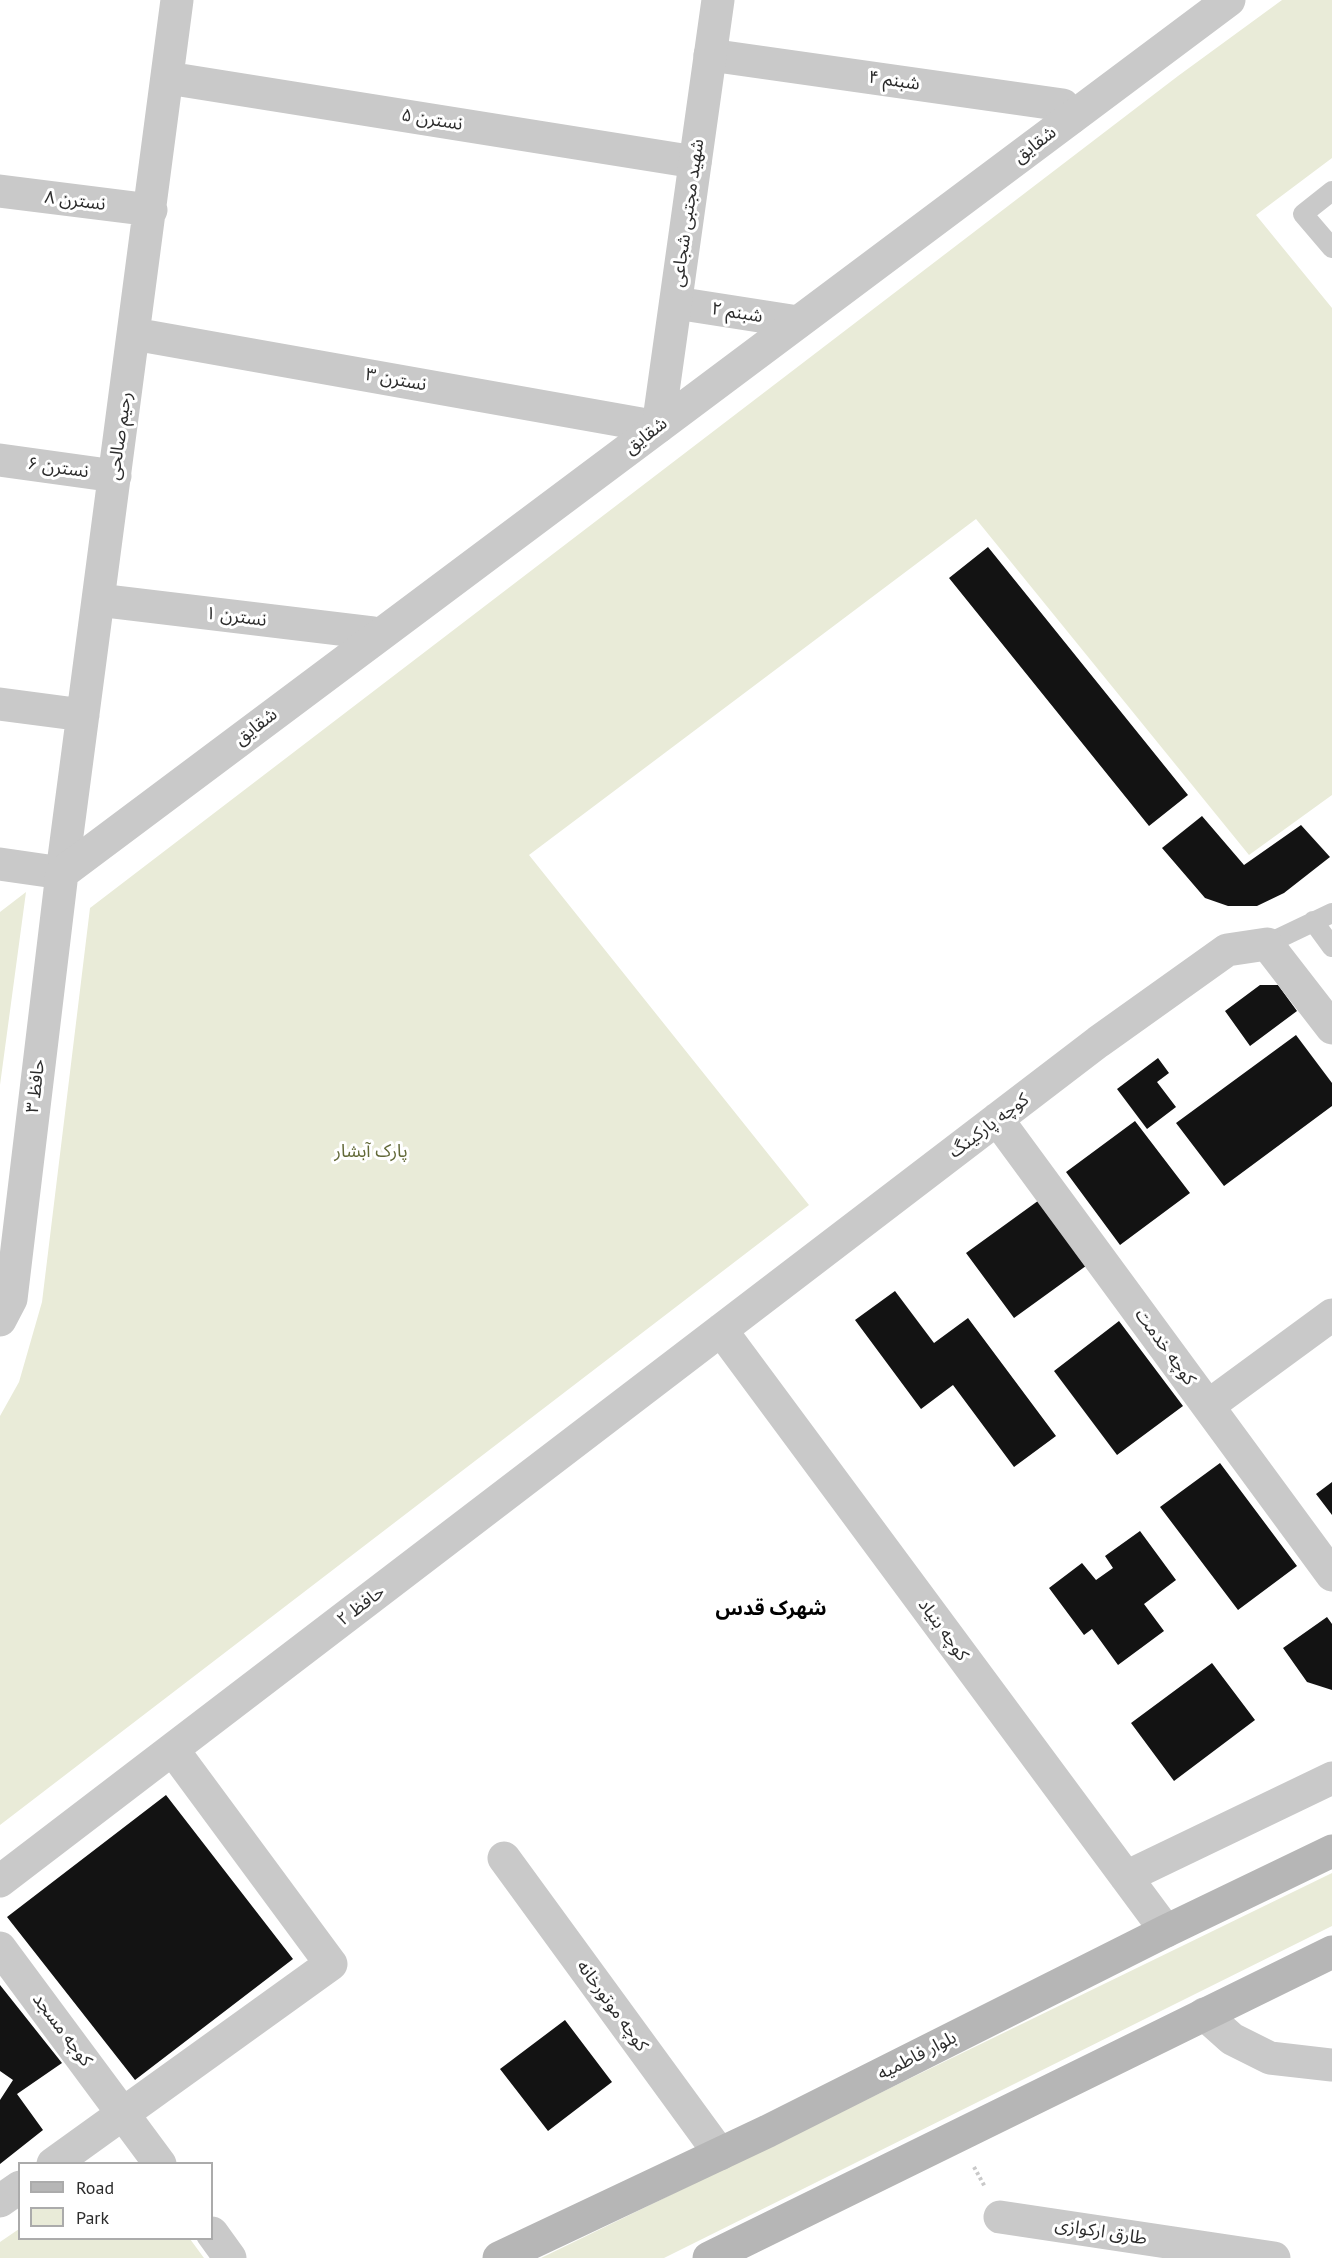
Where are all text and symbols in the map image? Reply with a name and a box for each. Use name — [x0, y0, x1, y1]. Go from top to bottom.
street label: شبنم ۴ — [867, 67, 921, 95]
street label: نسترن ۵ — [400, 105, 464, 135]
street label: شقایق — [1009, 122, 1061, 168]
street label: شهید مجتبی شجاعی — [667, 138, 709, 288]
street label: نسترن ۸ — [43, 187, 107, 215]
street label: شبنم ۲ — [710, 298, 764, 328]
street label: نسترن ۳ — [364, 364, 428, 396]
street label: رحیم صالحی — [103, 390, 137, 482]
street label: شقایق — [620, 413, 672, 459]
street label: نسترن ۶ — [26, 453, 90, 483]
street label: نسترن ۱ — [204, 603, 268, 631]
street label: شقایق — [230, 704, 282, 750]
street label: حافظ ۳ — [22, 1058, 50, 1114]
street label: کوچه پارکینگ — [945, 1089, 1033, 1163]
park label: پارک آبشار — [334, 1141, 408, 1163]
street label: کوچه خدمت — [1130, 1305, 1200, 1389]
street label: حافظ ۲ — [333, 1581, 389, 1631]
street label: کوچه بنیاد — [913, 1595, 973, 1665]
district label: شهرک قدس — [716, 1597, 826, 1621]
street label: کوچه موتورخانه — [572, 1956, 652, 2056]
street label: کوچه مسجد — [28, 1989, 96, 2071]
street label: بلوار فاطمیه — [874, 2027, 960, 2085]
legend — [18, 2162, 213, 2240]
text: Road — [76, 2176, 114, 2199]
text: Park — [76, 2206, 109, 2229]
street label: طارق ارکوازی — [1053, 2214, 1149, 2250]

